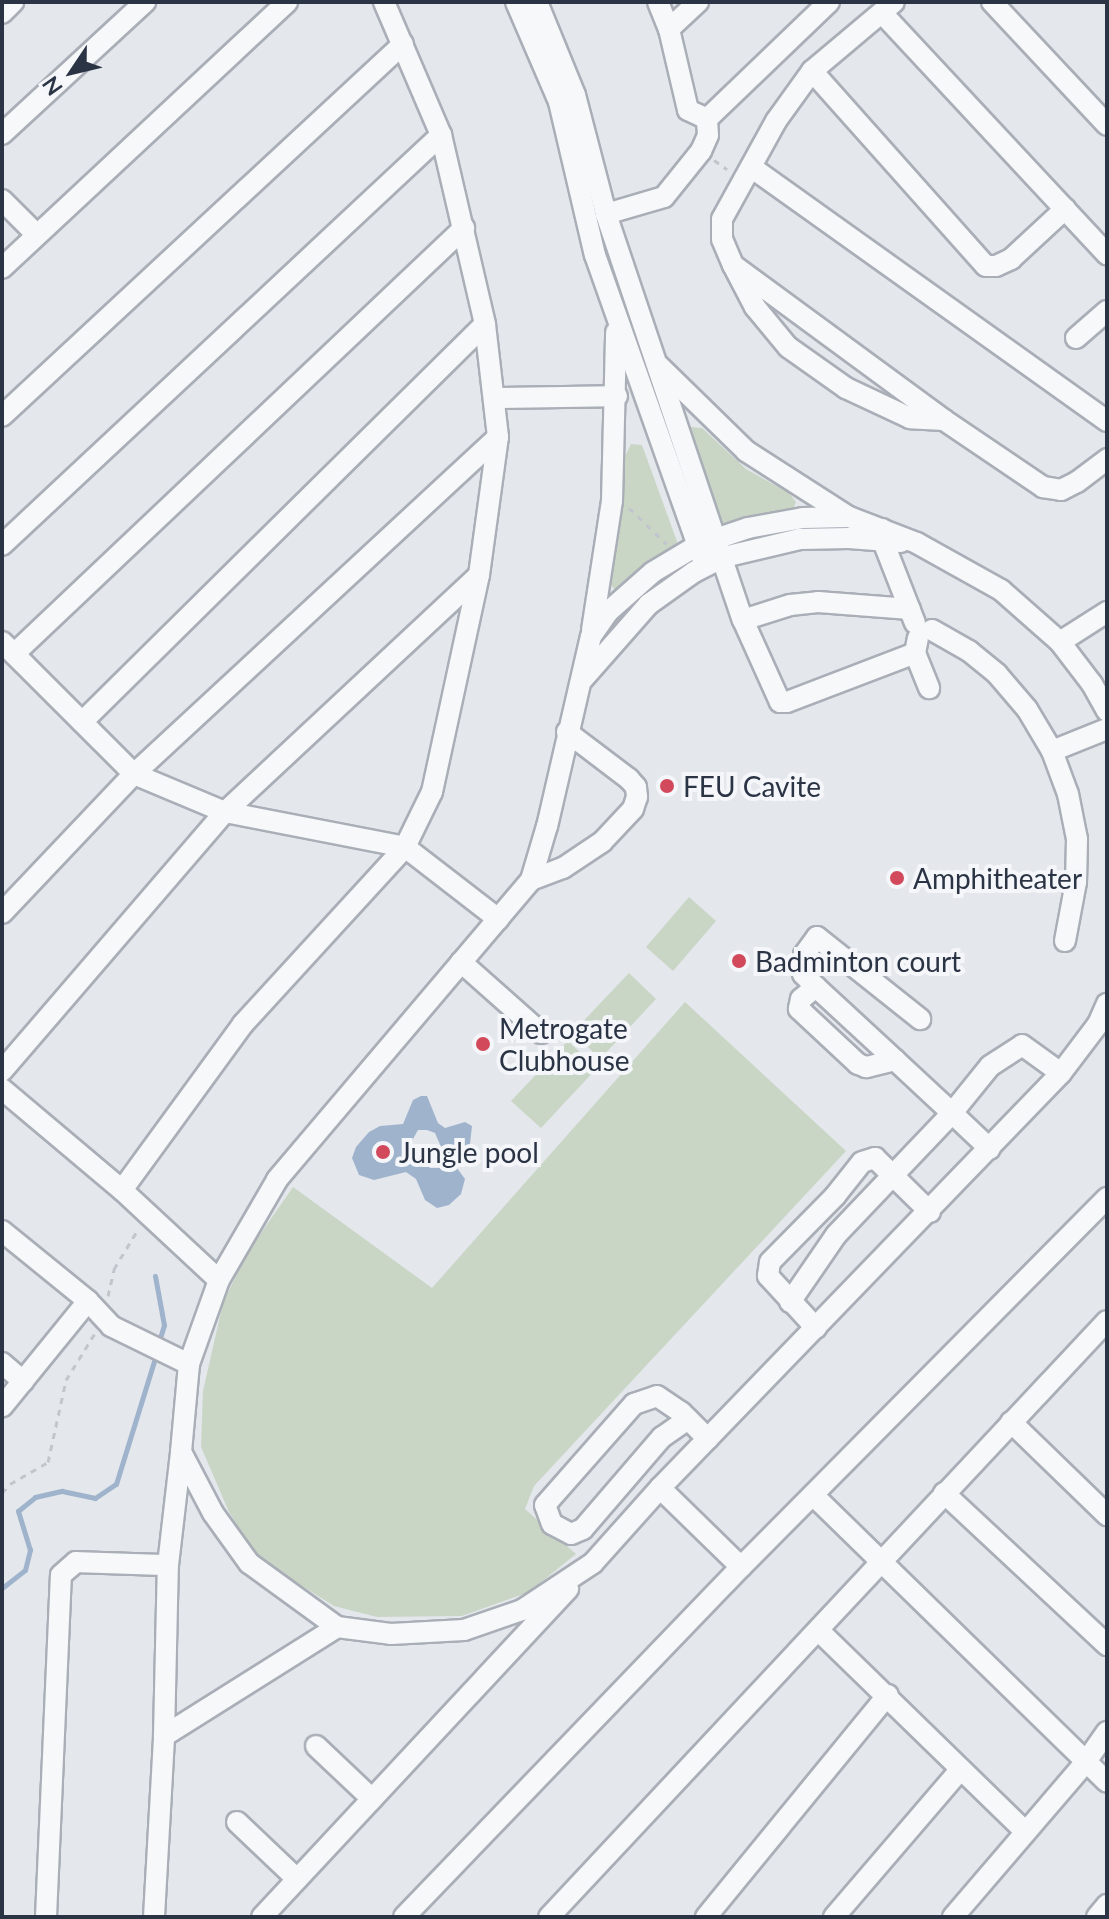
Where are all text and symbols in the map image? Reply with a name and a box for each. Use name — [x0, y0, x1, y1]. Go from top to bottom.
north arrow — [32, 32, 112, 112]
text: N — [36, 71, 68, 101]
place label: FEU Cavite — [683, 769, 821, 803]
marker: FEU Cavite — [658, 777, 676, 795]
place label: Amphitheater — [913, 861, 1082, 895]
marker: Amphitheater — [888, 869, 906, 887]
place label: Badminton court — [755, 944, 961, 978]
marker: Badminton court — [730, 952, 748, 970]
place label: Metrogate Clubhouse — [499, 1011, 630, 1077]
marker: Metrogate Clubhouse — [474, 1035, 492, 1053]
place label: Jungle pool — [399, 1135, 539, 1169]
marker: Jungle pool — [374, 1143, 392, 1161]

